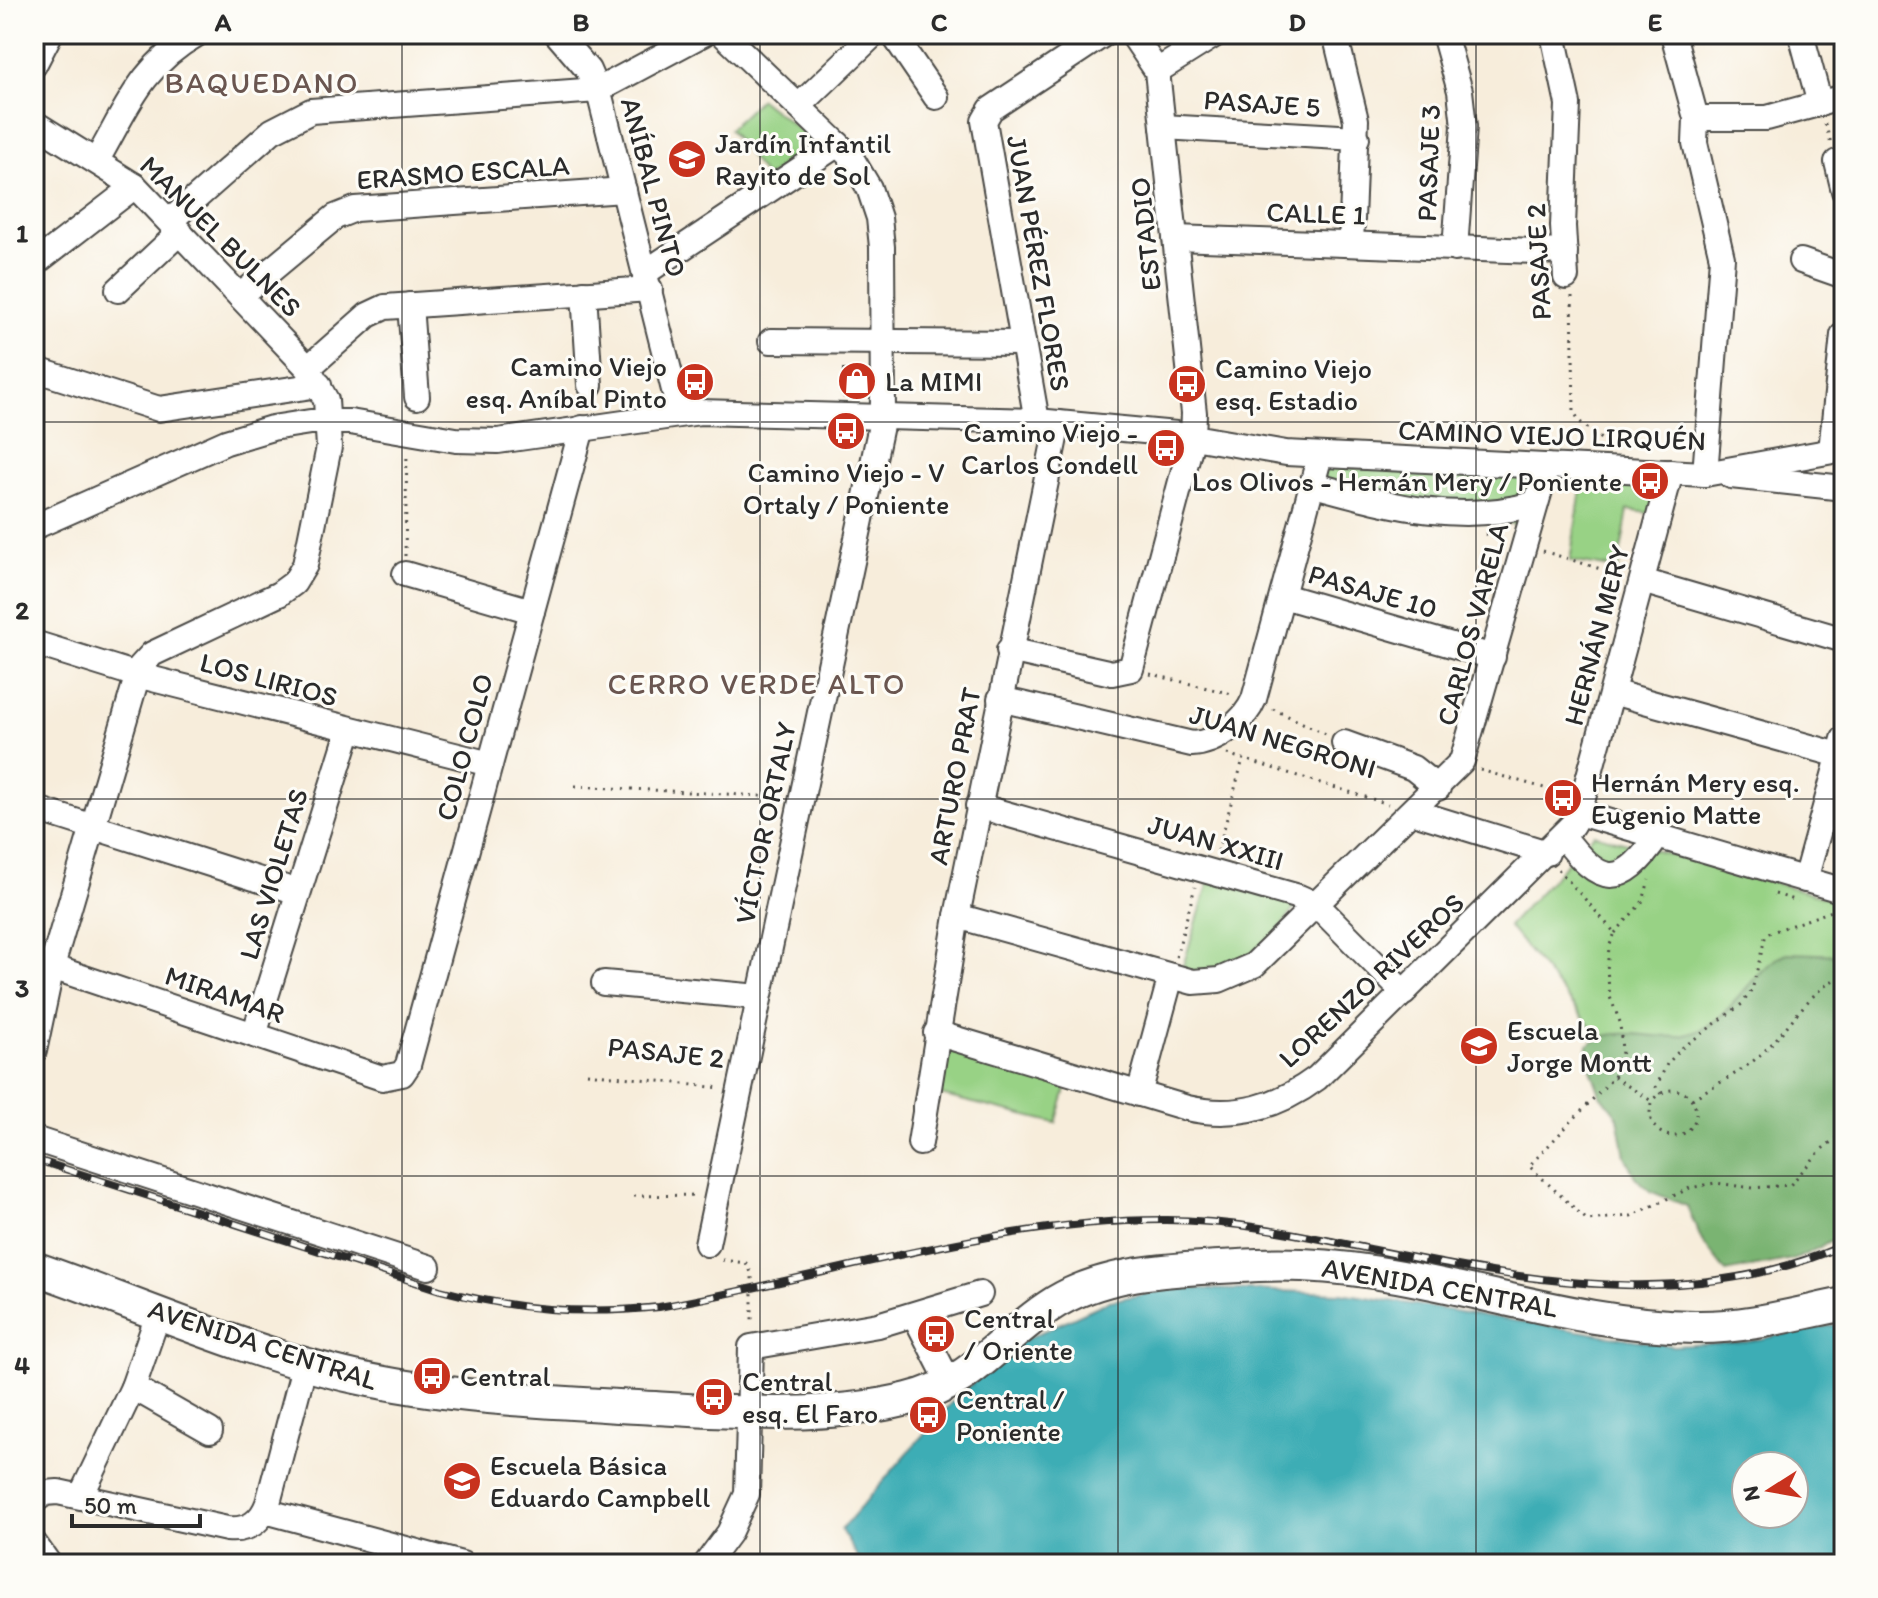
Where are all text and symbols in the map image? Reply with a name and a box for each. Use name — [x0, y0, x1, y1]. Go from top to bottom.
text: A — [214, 6, 232, 38]
text: B — [573, 6, 590, 38]
text: C — [931, 6, 948, 38]
text: D — [1288, 6, 1306, 38]
text: E — [1648, 6, 1662, 38]
district label: BAQUEDANO — [164, 64, 360, 101]
street label: PASAJE 5 — [1203, 82, 1321, 124]
street label: ANÍBAL PINTO — [614, 93, 694, 281]
street label: PASAJE 3 — [1409, 104, 1447, 222]
place label: Jardín Infantil Rayito de Sol — [715, 126, 891, 192]
street label: JUAN PÉREZ FLORES — [1000, 133, 1078, 393]
school or university icon: Jardín Infantil Rayito de Sol — [666, 138, 708, 180]
street label: MANUEL BULNES — [133, 148, 309, 324]
street label: ERASMO ESCALA — [355, 148, 571, 196]
street label: ESTADIO — [1122, 175, 1168, 293]
street label: CALLE 1 — [1266, 194, 1366, 232]
street label: PASAJE 2 — [1518, 202, 1558, 321]
text: 1 — [16, 217, 28, 249]
place label: Camino Viejo esq. Aníbal Pinto — [466, 349, 667, 415]
place label: Camino Viejo esq. Estadio — [1215, 351, 1372, 417]
shop icon: La MIMI — [836, 360, 878, 402]
bus stop icon: Camino Viejo esq. Aníbal Pinto — [674, 361, 716, 403]
bus stop icon: Camino Viejo esq. Estadio — [1166, 363, 1208, 405]
place label: La MIMI — [885, 364, 982, 398]
bus stop icon: Camino Viejo - V Ortaly / Poniente — [825, 410, 867, 452]
street label: CAMINO VIEJO LIRQUÉN — [1398, 413, 1706, 457]
place label: Camino Viejo - Carlos Condell — [961, 415, 1138, 481]
bus stop icon: Camino Viejo - Carlos Condell — [1145, 427, 1187, 469]
place label: Camino Viejo - V Ortaly / Poniente — [743, 455, 949, 521]
bus stop icon: Los Olivos - Hernán Mery / Poniente — [1629, 460, 1671, 502]
place label: Los Olivos - Hernán Mery / Poniente — [1192, 464, 1622, 498]
street label: CARLOS VARELA — [1429, 519, 1515, 729]
street label: HERNÁN MERY — [1556, 541, 1636, 729]
street label: PASAJE 10 — [1305, 556, 1441, 626]
text: 2 — [15, 594, 29, 626]
street label: LOS LIRIOS — [197, 644, 341, 714]
district label: CERRO VERDE ALTO — [608, 665, 906, 702]
street label: COLO COLO — [428, 670, 500, 824]
street label: ARTURO PRAT — [920, 684, 988, 868]
street label: JUAN NEGRONI — [1186, 697, 1380, 785]
street label: VÍCTOR ORTALY — [727, 719, 803, 927]
place label: Hernán Mery esq. Eugenio Matte — [1591, 765, 1800, 831]
bus stop icon: Hernán Mery esq. Eugenio Matte — [1542, 777, 1584, 819]
street label: LAS VIOLETAS — [231, 784, 315, 964]
street label: JUAN XXIII — [1144, 806, 1288, 878]
street label: LORENZO RIVEROS — [1271, 885, 1471, 1075]
street label: MIRAMAR — [161, 958, 289, 1030]
text: 3 — [15, 972, 29, 1004]
place label: Escuela Jorge Montt — [1507, 1013, 1652, 1079]
school or university icon: Escuela Jorge Montt — [1458, 1025, 1500, 1067]
street label: PASAJE 2 — [606, 1029, 726, 1075]
street label: AVENIDA CENTRAL — [1320, 1250, 1560, 1324]
street label: AVENIDA CENTRAL — [144, 1291, 382, 1397]
place label: Central / Oriente — [964, 1301, 1073, 1367]
bus stop icon: Central / Oriente — [915, 1313, 957, 1355]
text: 4 — [14, 1349, 30, 1381]
bus stop icon: Central — [411, 1355, 453, 1397]
place label: Central — [460, 1359, 551, 1393]
place label: Central esq. El Faro — [742, 1364, 878, 1430]
bus stop icon: Central esq. El Faro — [693, 1376, 735, 1418]
place label: Central / Poniente — [956, 1382, 1065, 1448]
bus stop icon: Central / Poniente — [907, 1394, 949, 1436]
place label: Escuela Básica Eduardo Campbell — [490, 1448, 710, 1514]
north arrow — [1730, 1450, 1810, 1530]
school or university icon: Escuela Básica Eduardo Campbell — [441, 1460, 483, 1502]
scale bar — [72, 1478, 200, 1528]
text: N — [1736, 1484, 1766, 1504]
text: 50 m — [84, 1491, 137, 1520]

